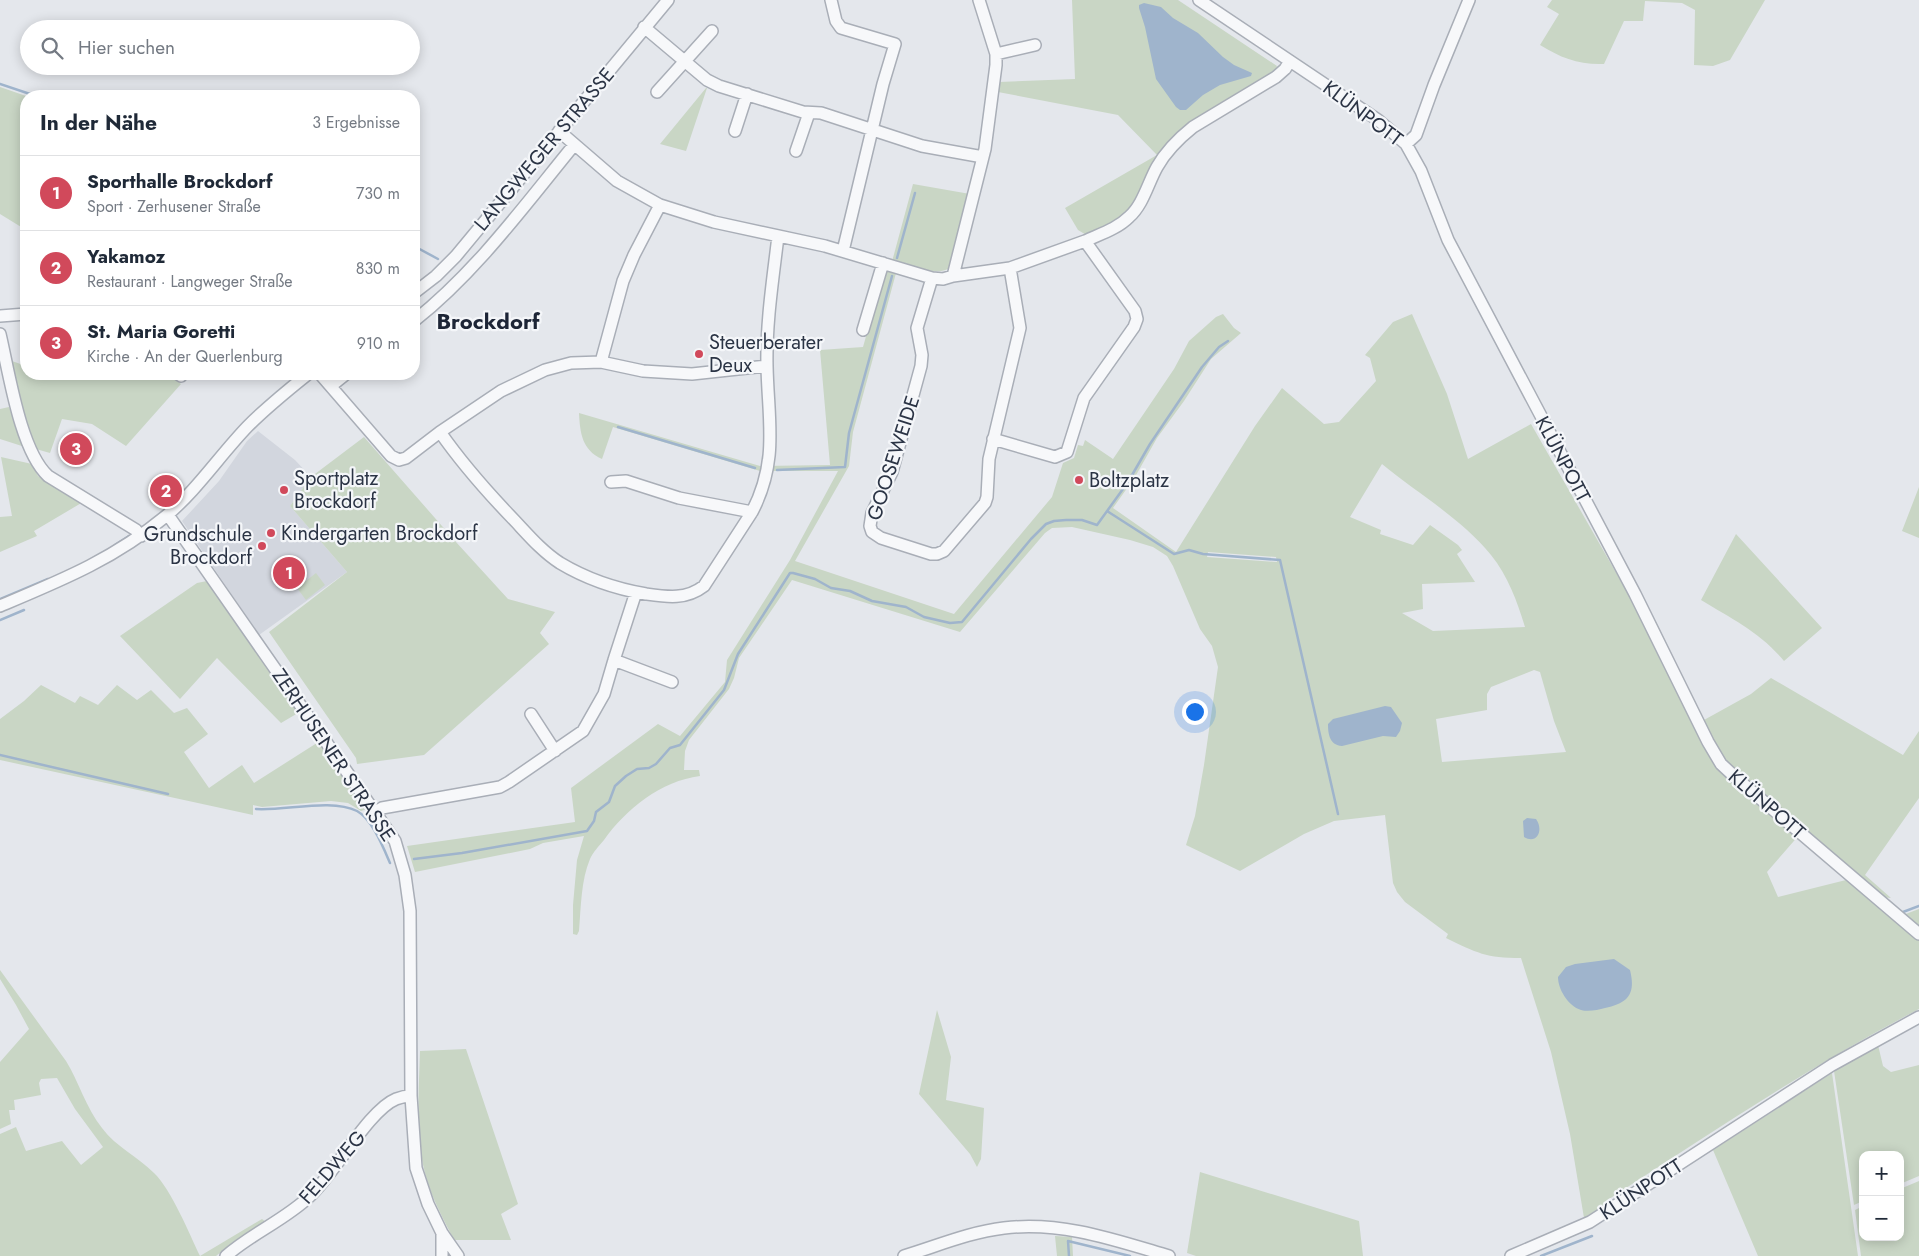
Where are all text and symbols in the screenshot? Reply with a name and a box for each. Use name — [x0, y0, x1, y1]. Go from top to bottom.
search box — [20, 20, 420, 75]
icon: search — [38, 34, 66, 62]
text: Hier suchen — [78, 34, 175, 61]
street label: LANGWEGER STRASSE — [467, 61, 621, 237]
street label: KLÜNPOTT — [1317, 74, 1409, 154]
text: In der Nähe — [40, 108, 157, 138]
text: 3 Ergebnisse — [312, 111, 400, 134]
text: Sporthalle Brockdorf — [87, 168, 273, 195]
text: 1 — [52, 182, 60, 205]
text: 730 m — [356, 182, 400, 205]
text: Sport · Zerhusener Straße — [87, 195, 261, 218]
text: Yakamoz — [87, 243, 166, 270]
text: 2 — [51, 257, 61, 280]
text: 830 m — [356, 257, 400, 280]
text: Restaurant · Langweger Straße — [87, 270, 292, 293]
district label: Brockdorf — [436, 305, 541, 337]
text: St. Maria Goretti — [87, 318, 235, 345]
place label: Steuerberater Deux — [709, 328, 823, 380]
text: 3 — [51, 332, 61, 355]
text: 910 m — [357, 332, 400, 355]
text: Kirche · An der Querlenburg — [87, 345, 283, 368]
marker: Steuerberater Deux — [693, 348, 705, 360]
street label: GOOSEWEIDE — [860, 392, 927, 524]
street label: KLÜNPOTT — [1528, 411, 1598, 508]
pin: 3 — [60, 430, 92, 468]
place label: Sportplatz Brockdorf — [294, 464, 379, 516]
place label: Boltzplatz — [1089, 466, 1169, 495]
pin: 2 — [150, 472, 182, 510]
marker: Boltzplatz — [1073, 474, 1085, 486]
marker: Sportplatz Brockdorf — [278, 484, 290, 496]
place label: Kindergarten Brockdorf — [281, 519, 479, 548]
place label: Grundschule Brockdorf — [144, 520, 253, 572]
marker: Kindergarten Brockdorf — [265, 527, 277, 539]
marker: Grundschule Brockdorf — [256, 540, 268, 552]
pin: 1 — [273, 554, 305, 592]
street label: ZERHUSENER STRASSE — [265, 663, 402, 848]
your location — [1182, 699, 1208, 725]
street label: KLÜNPOTT — [1722, 763, 1812, 847]
street label: FELDWEG — [292, 1124, 373, 1211]
street label: KLÜNPOTT — [1594, 1151, 1689, 1227]
map controls — [1859, 1151, 1904, 1241]
button: + — [1859, 1151, 1904, 1196]
button: − — [1859, 1196, 1904, 1241]

